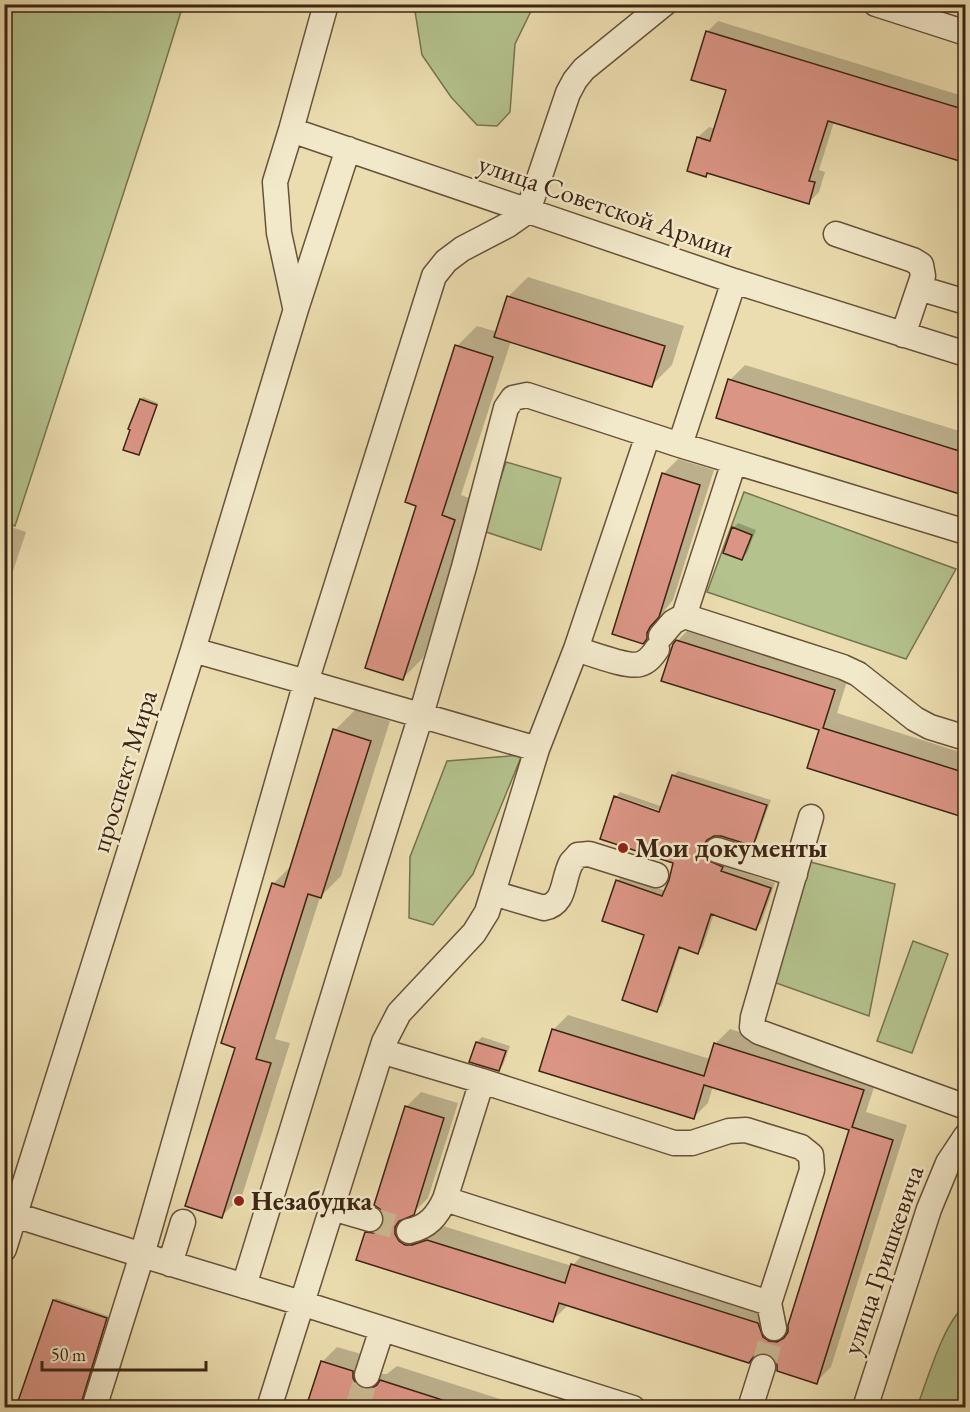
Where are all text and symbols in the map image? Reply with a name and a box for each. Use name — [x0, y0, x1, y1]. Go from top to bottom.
street label: улица Советской Армии — [474, 145, 738, 266]
street label: проспект Мира — [82, 685, 165, 856]
place label: Мои документы — [635, 830, 827, 865]
marker: Мои документы — [616, 841, 630, 855]
street label: улица Гришкевича — [834, 1160, 931, 1359]
place label: Незабудка — [251, 1183, 373, 1218]
marker: Незабудка — [232, 1194, 246, 1208]
scale bar — [42, 1334, 206, 1372]
text: 50 m — [51, 1343, 86, 1366]

